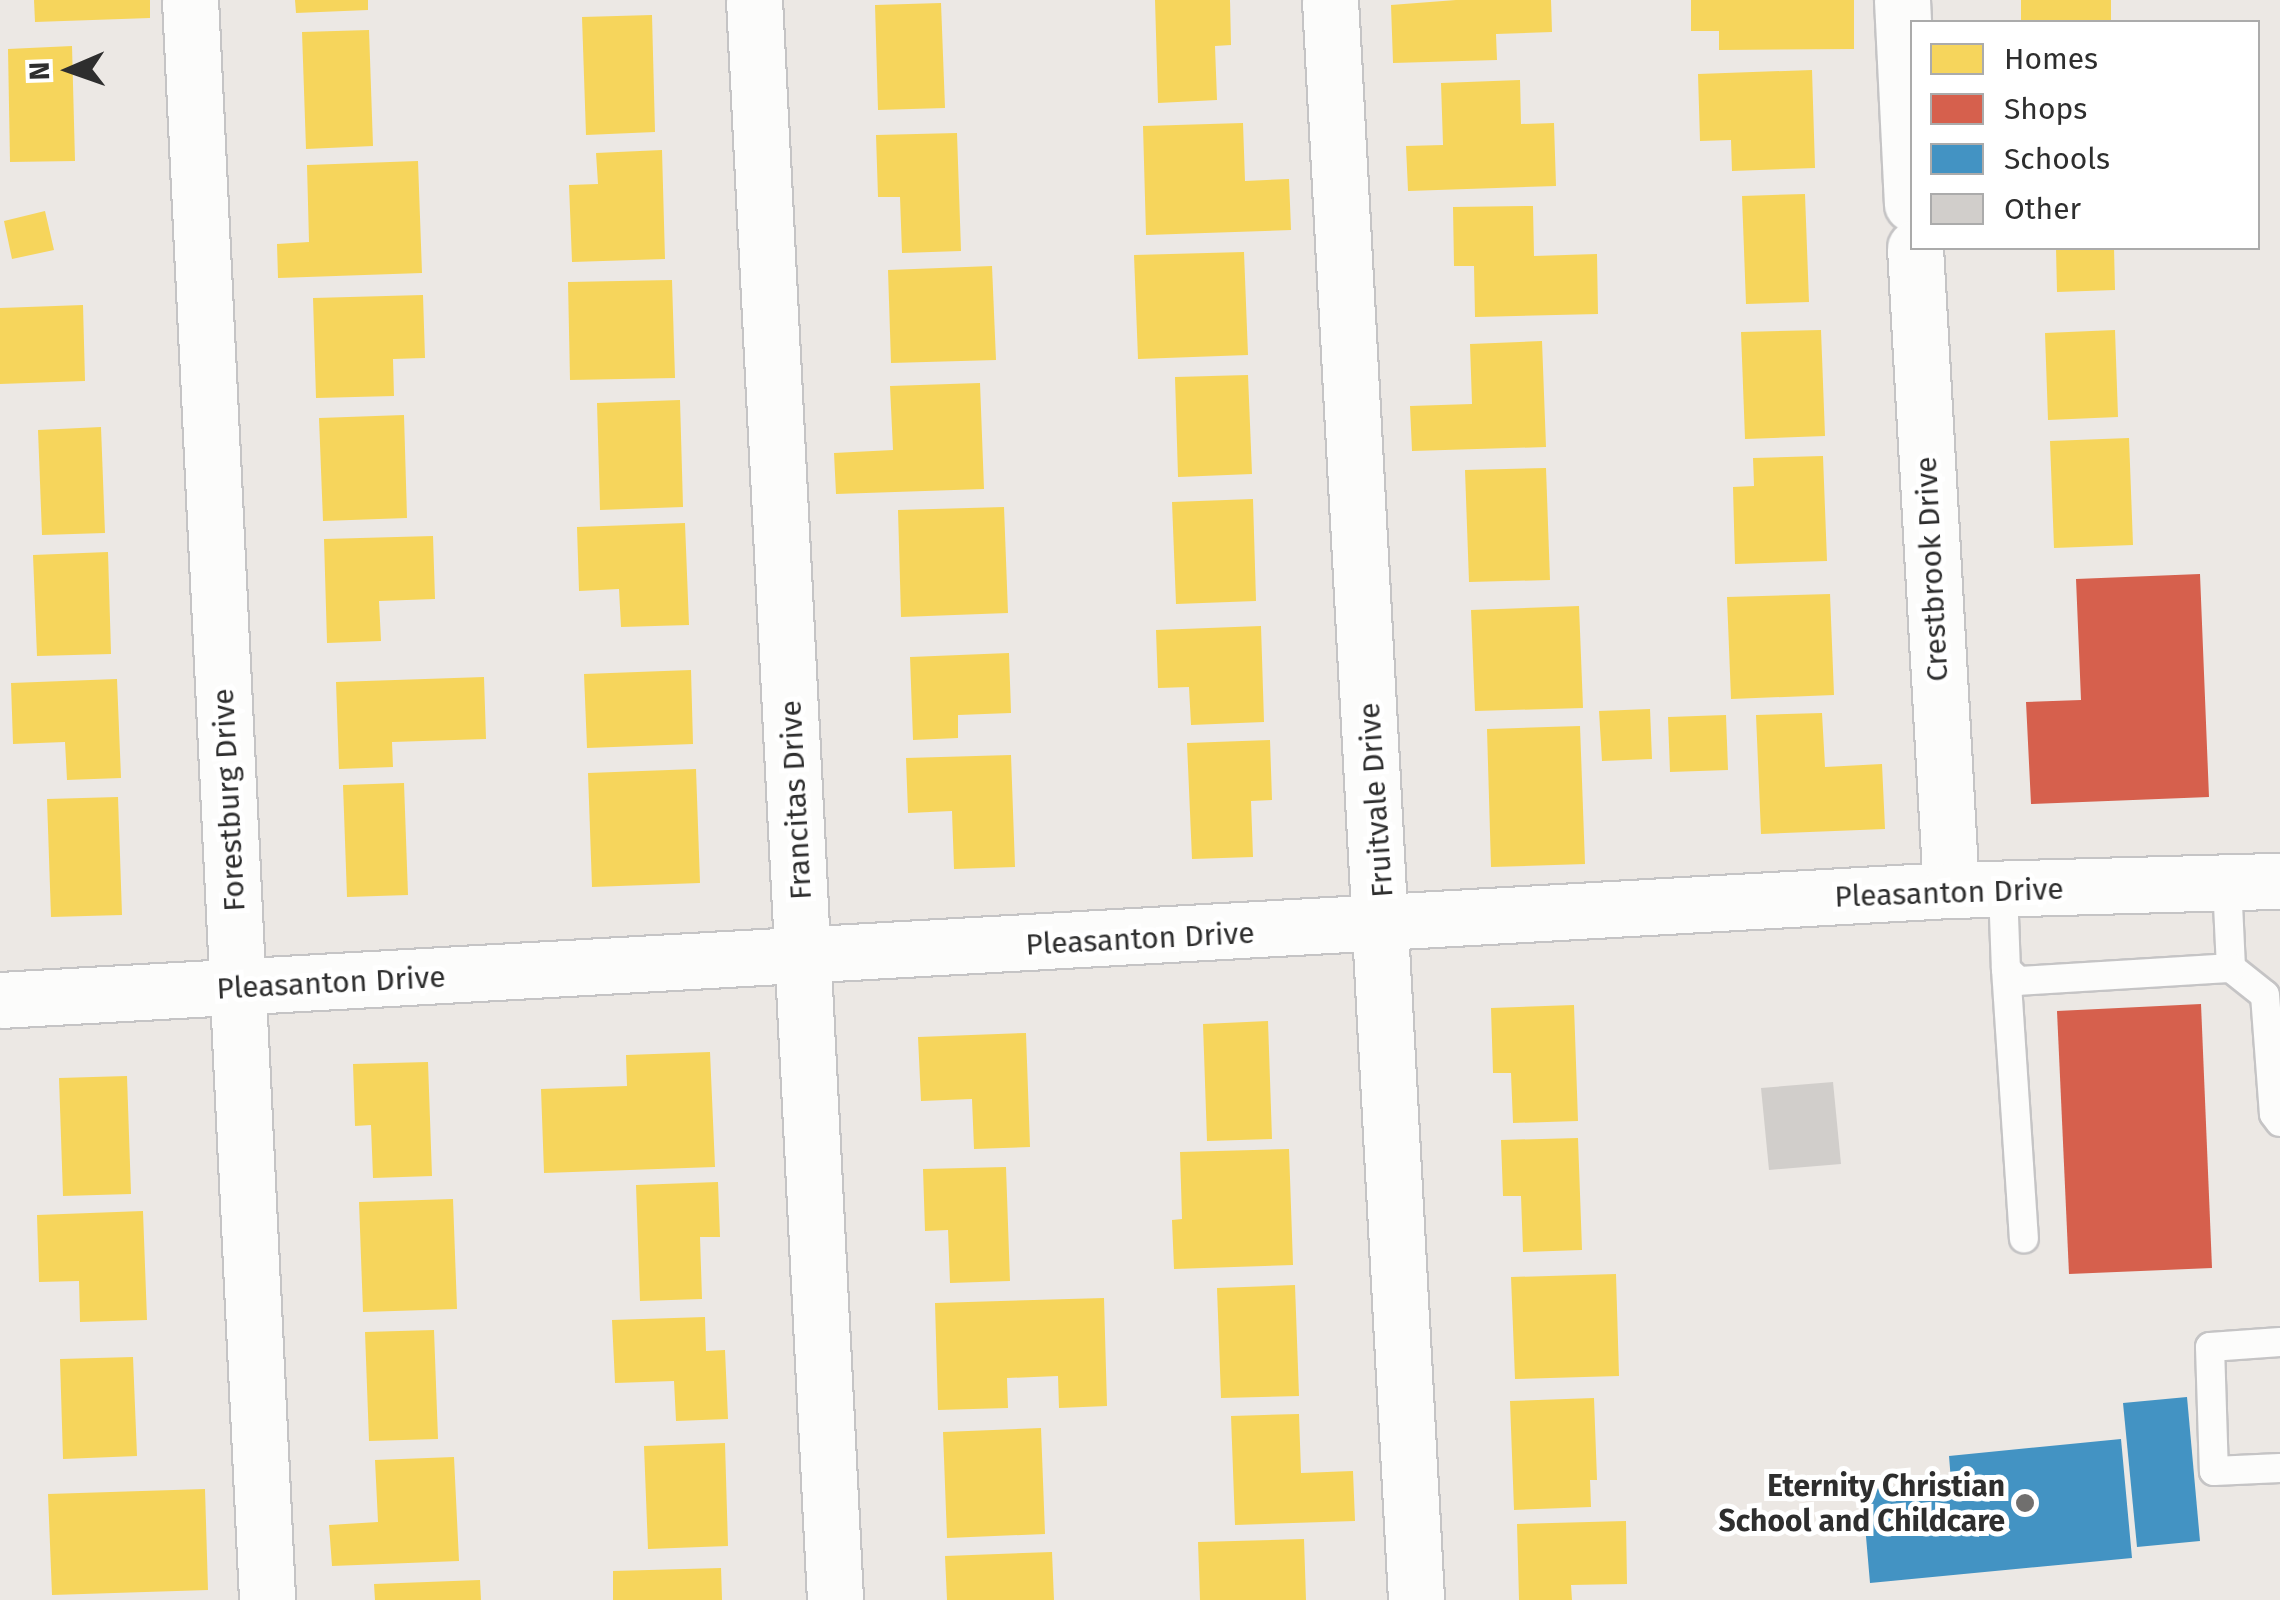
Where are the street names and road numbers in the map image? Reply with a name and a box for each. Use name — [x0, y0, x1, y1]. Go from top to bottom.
street label: Crestbrook Drive — [1908, 456, 1956, 682]
street label: Forestburg Drive — [205, 688, 253, 912]
street label: Francitas Drive — [773, 699, 819, 901]
street label: Fruitvale Drive — [1351, 701, 1401, 899]
street label: Pleasanton Drive — [1834, 871, 2064, 915]
street label: Pleasanton Drive — [1025, 915, 1255, 963]
street label: Pleasanton Drive — [216, 959, 446, 1007]

